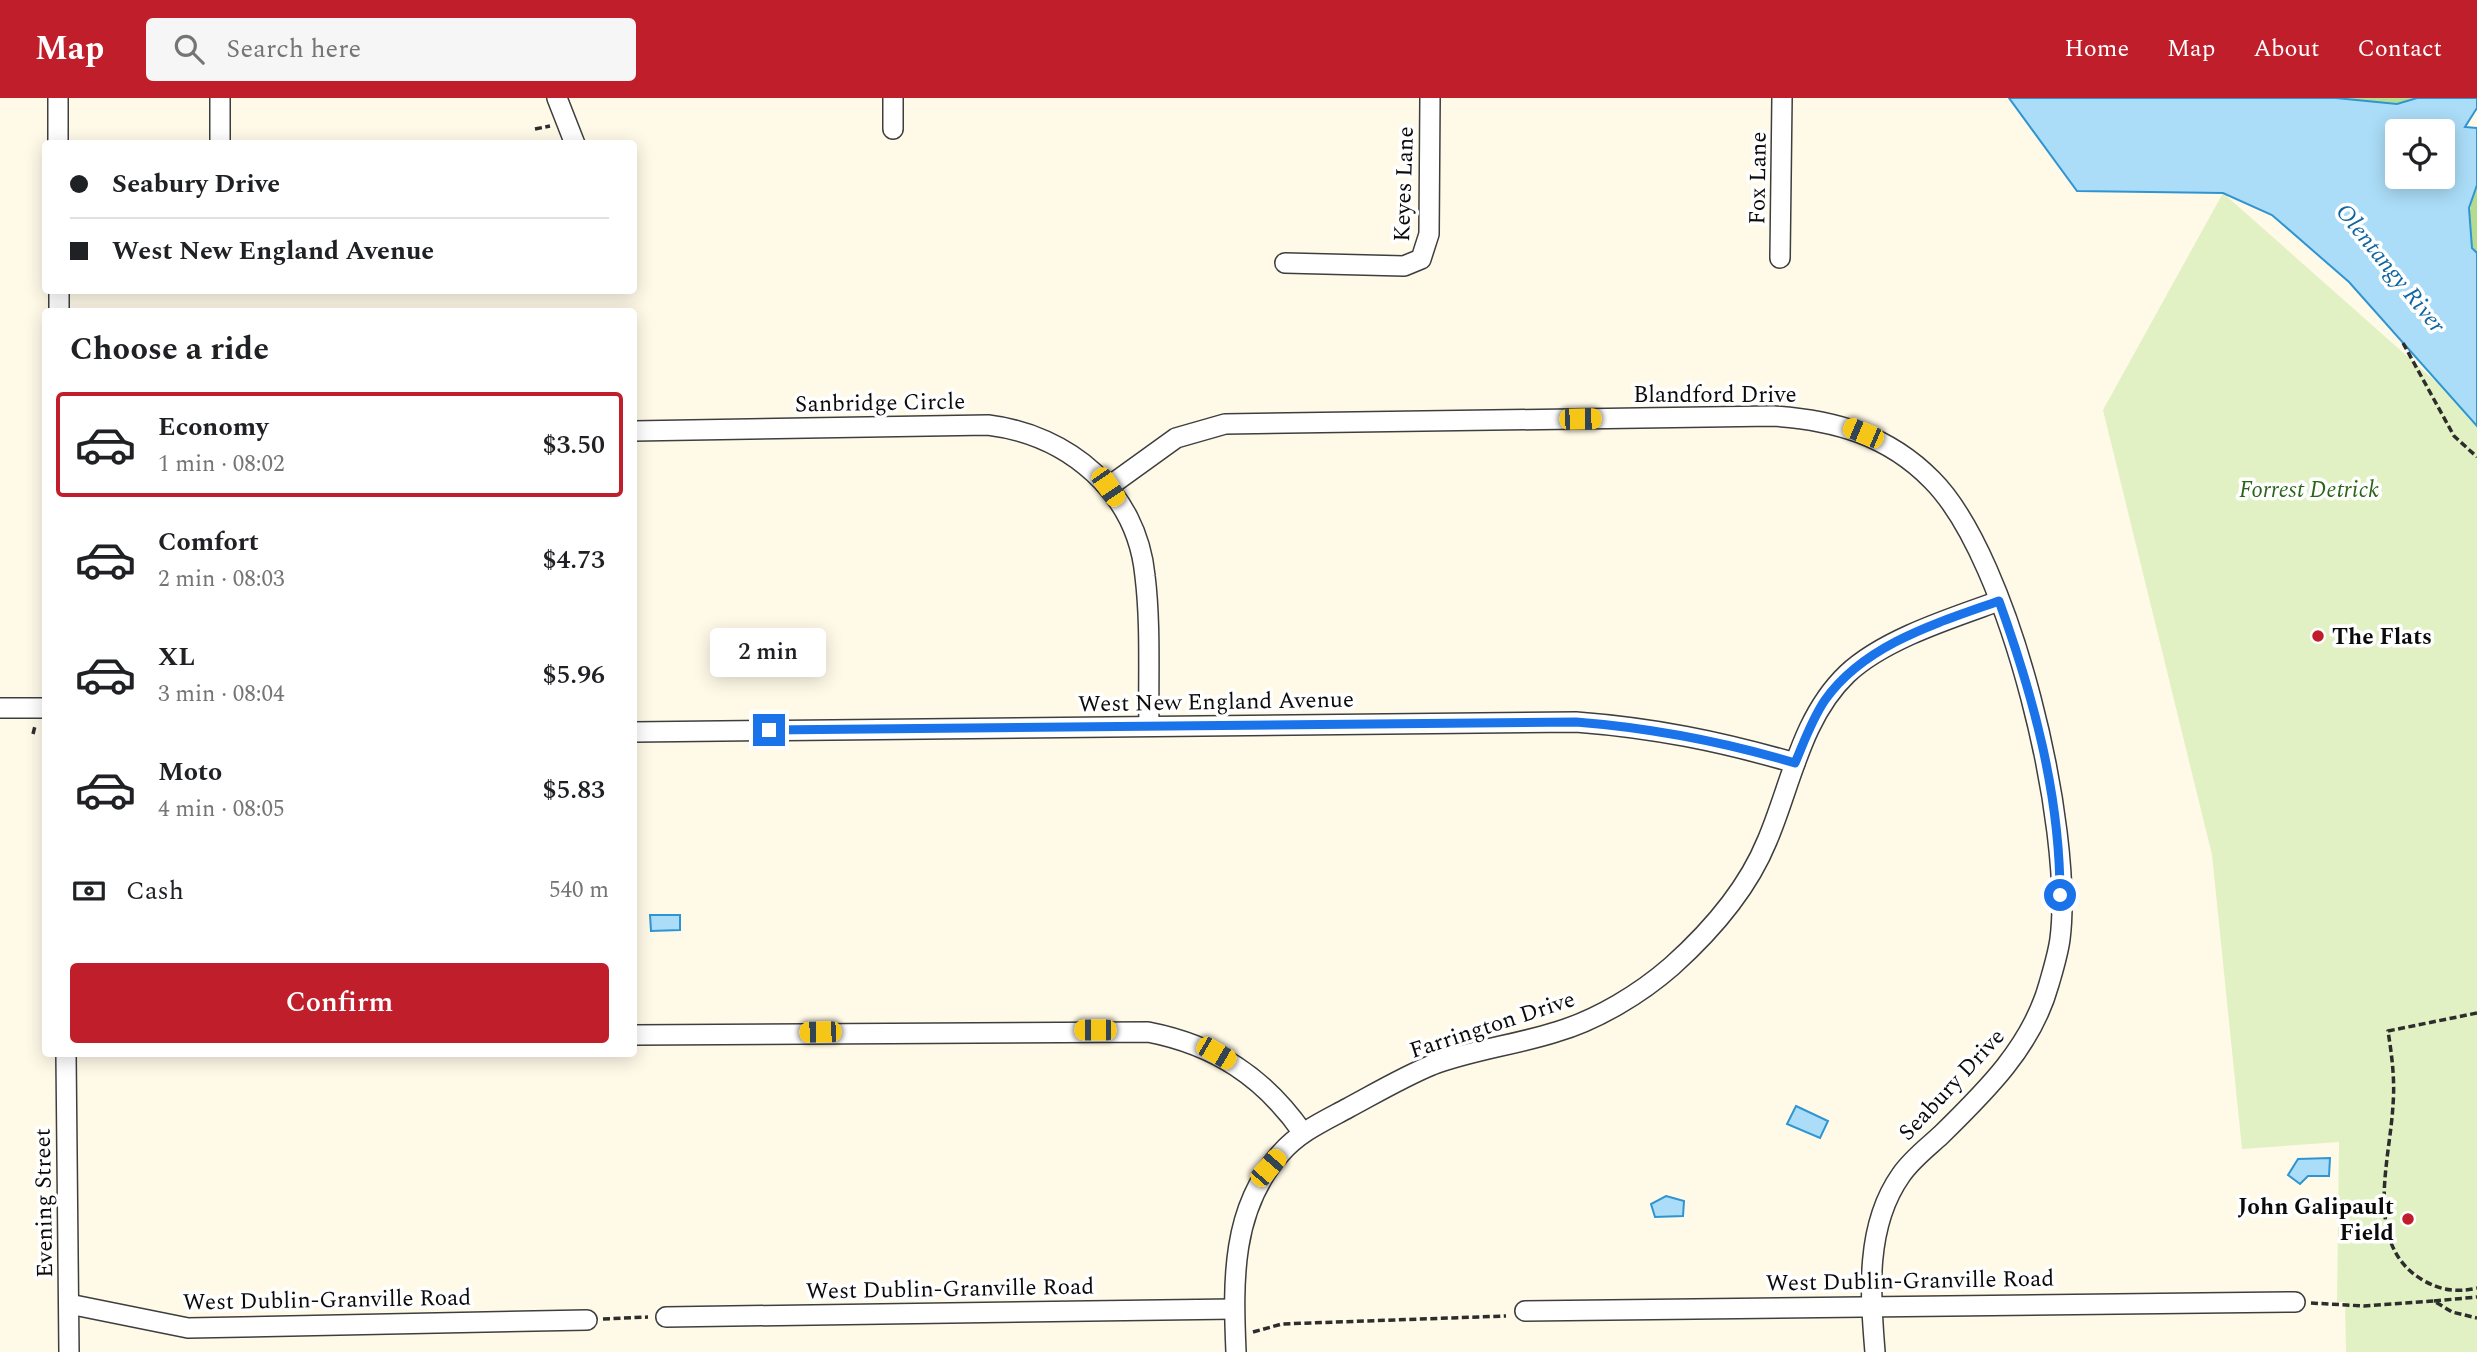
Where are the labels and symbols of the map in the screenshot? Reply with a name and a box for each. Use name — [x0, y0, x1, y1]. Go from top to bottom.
street label: Keyes Lane — [1385, 126, 1424, 242]
street label: Fox Lane — [1740, 131, 1777, 225]
water label: Olentangy River — [2326, 196, 2454, 342]
street label: Blandford Drive — [1633, 378, 1797, 413]
street label: Sanbridge Circle — [795, 385, 965, 422]
car — [1559, 408, 1602, 430]
car — [1840, 415, 1887, 451]
car — [1088, 464, 1129, 510]
park label: Forrest Detrick — [2239, 473, 2379, 508]
place label: The Flats — [2332, 620, 2432, 655]
callout: 2 min — [711, 628, 827, 678]
marker: The Flats — [2310, 628, 2326, 644]
street label: West New England Avenue — [1078, 683, 1354, 722]
route end — [753, 714, 785, 746]
route start — [2044, 879, 2076, 911]
street label: Farrington Drive — [1405, 982, 1580, 1069]
car — [1075, 1020, 1117, 1041]
car — [799, 1021, 842, 1043]
street label: Seabury Drive — [1891, 1021, 2014, 1149]
car — [1193, 1033, 1240, 1073]
street label: Evening Street — [26, 1128, 63, 1278]
car — [1247, 1145, 1290, 1191]
place label: John Galipault Field — [2238, 1190, 2394, 1251]
marker: John Galipault Field — [2400, 1211, 2416, 1227]
street label: West Dublin-Granville Road — [1766, 1261, 2055, 1302]
street label: West Dublin-Granville Road — [806, 1269, 1095, 1310]
street label: West Dublin-Granville Road — [183, 1280, 472, 1321]

